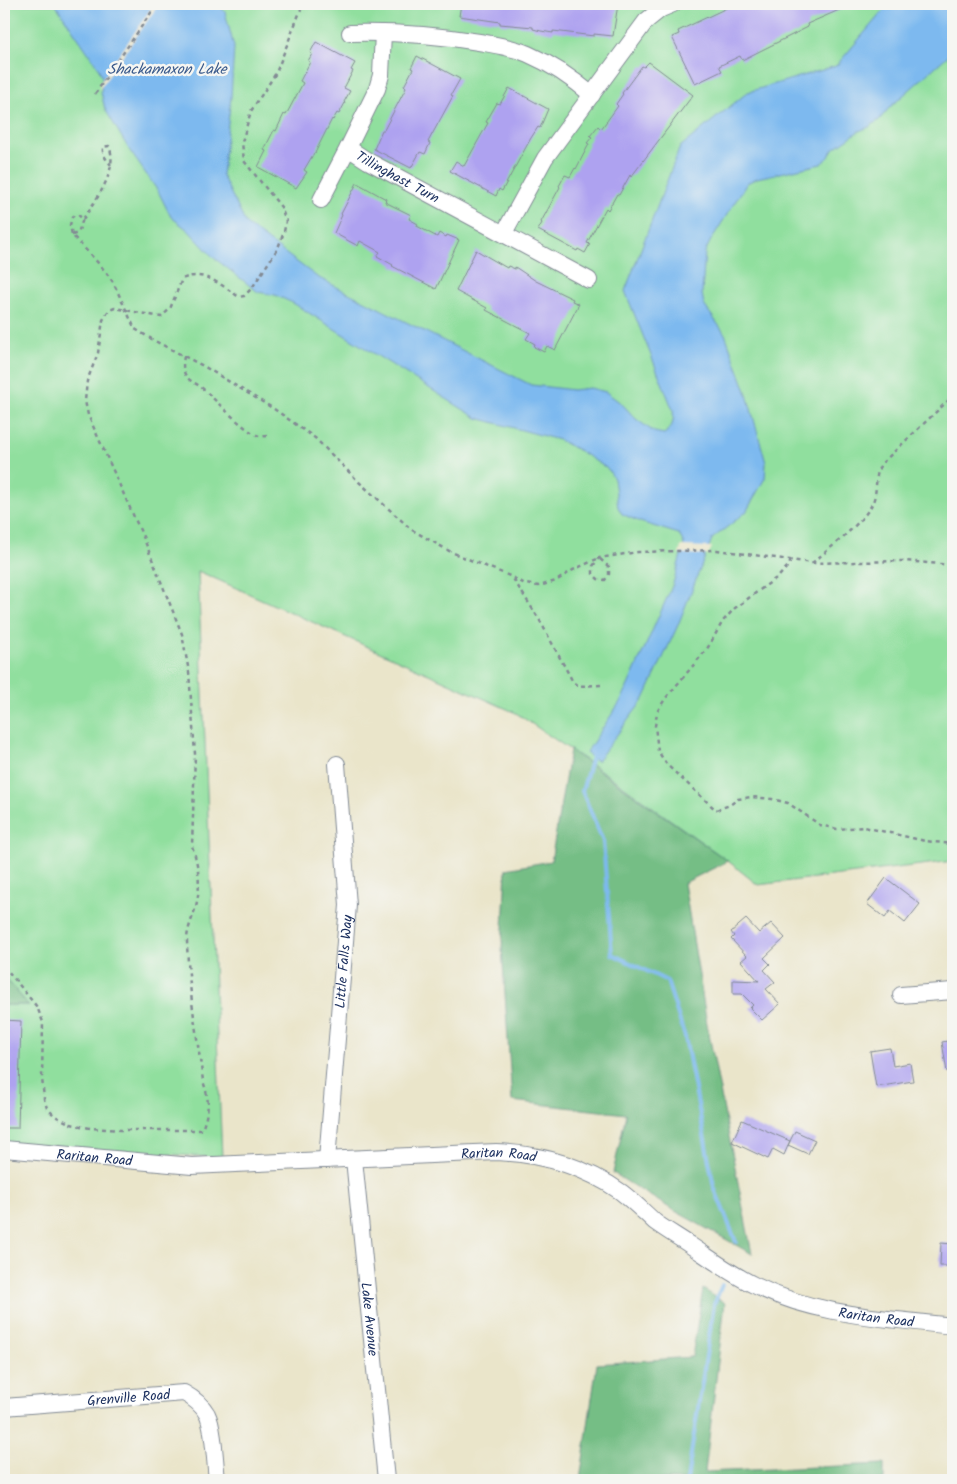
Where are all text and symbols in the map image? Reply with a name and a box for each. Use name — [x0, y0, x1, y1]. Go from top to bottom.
water label: Shackamaxon Lake — [108, 58, 228, 82]
street label: Tillinghast Turn — [351, 146, 443, 210]
street label: Little Falls Way — [330, 914, 359, 1009]
street label: Raritan Road — [461, 1142, 539, 1169]
street label: Raritan Road — [56, 1144, 134, 1173]
street label: Lake Avenue — [354, 1281, 384, 1358]
street label: Raritan Road — [837, 1302, 916, 1334]
street label: Grenville Road — [86, 1384, 172, 1412]

